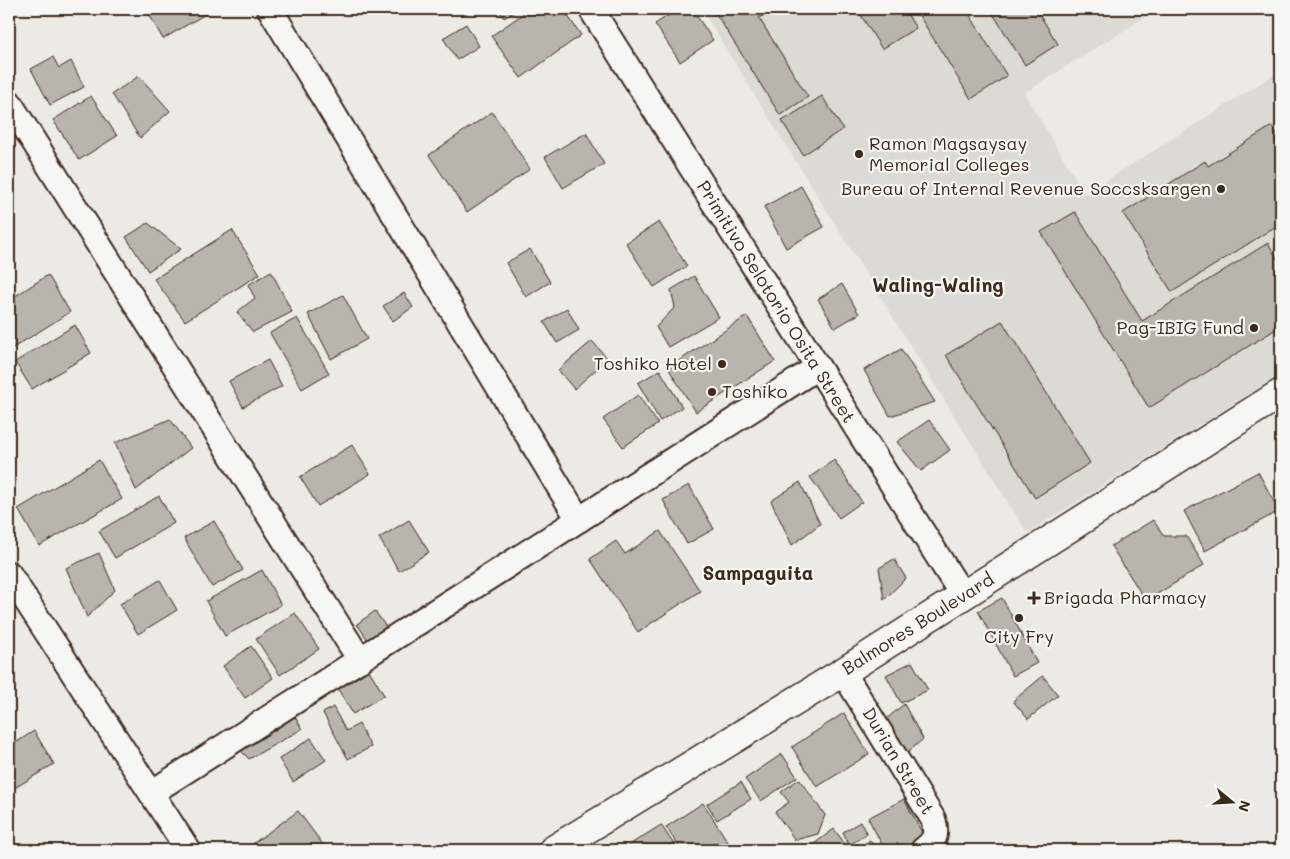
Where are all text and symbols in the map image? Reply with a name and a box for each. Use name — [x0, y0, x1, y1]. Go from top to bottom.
place label: Ramon Magsaysay Memorial Colleges — [869, 131, 1030, 176]
marker: Ramon Magsaysay Memorial Colleges — [853, 148, 865, 160]
street label: Primitivo Selotorio Osita Street — [692, 176, 862, 427]
place label: Bureau of Internal Revenue Soccsksargen — [841, 176, 1211, 200]
marker: Bureau of Internal Revenue Soccsksargen — [1215, 183, 1227, 195]
district label: Waling-Waling — [872, 272, 1004, 297]
place label: Pag-IBIG Fund — [1116, 315, 1244, 339]
marker: Pag-IBIG Fund — [1248, 322, 1260, 334]
place label: Toshiko Hotel — [594, 351, 712, 375]
marker: Toshiko Hotel — [716, 358, 728, 370]
place label: Toshiko — [722, 379, 788, 403]
marker: Toshiko — [706, 386, 718, 398]
district label: Sampaguita — [702, 560, 814, 585]
street label: Balmores Boulevard — [837, 567, 998, 680]
place label: Brigada Pharmacy — [1044, 585, 1207, 609]
marker: Brigada Pharmacy — [1028, 592, 1040, 604]
marker: City Fry — [1013, 612, 1025, 624]
place label: City Fry — [984, 624, 1054, 648]
street label: Durian Street — [857, 702, 940, 819]
north arrow — [1208, 776, 1258, 826]
text: N — [1234, 798, 1256, 814]

